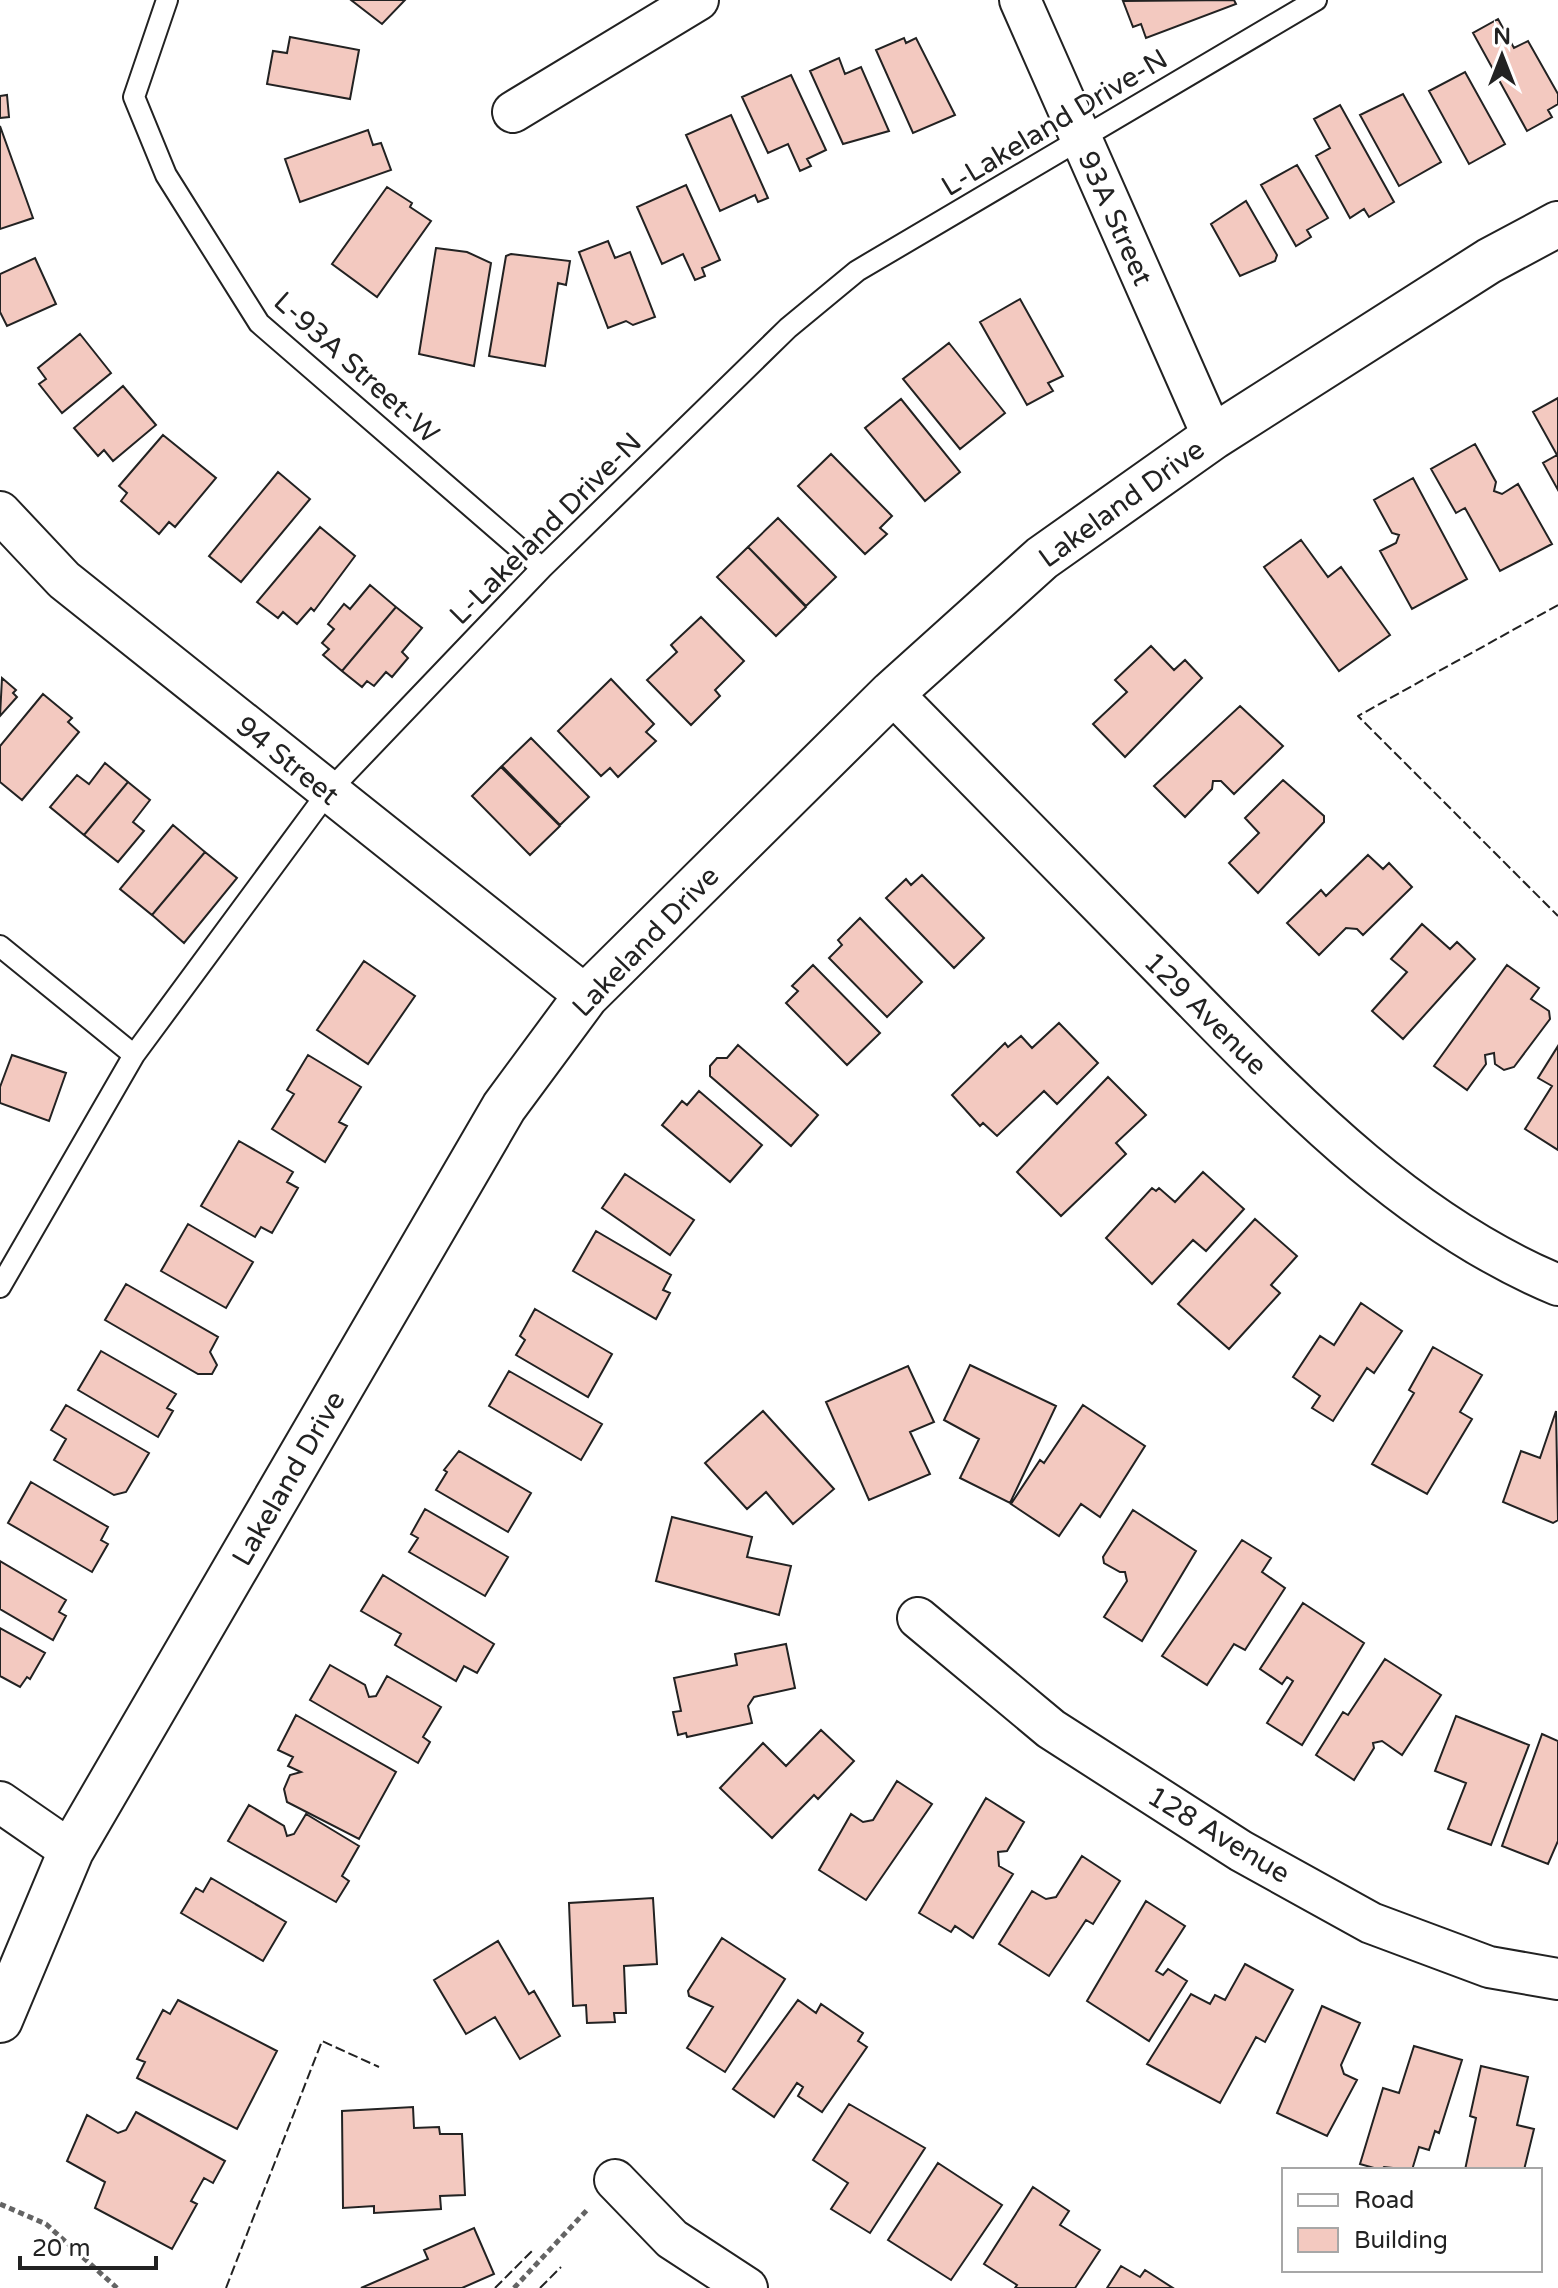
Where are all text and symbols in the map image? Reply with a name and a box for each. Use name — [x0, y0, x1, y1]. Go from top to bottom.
north arrow — [1462, 16, 1542, 96]
text: N — [1493, 24, 1511, 50]
street label: L-Lakeland Drive-N — [935, 42, 1174, 204]
street label: 93A Street — [1070, 146, 1160, 291]
street label: L-93A Street-W — [267, 285, 446, 451]
street label: L-Lakeland Drive-N — [443, 426, 649, 632]
street label: Lakeland Drive — [1032, 432, 1211, 575]
street label: 94 Street — [229, 709, 346, 813]
street label: Lakeland Drive — [565, 859, 726, 1024]
street label: 129 Avenue — [1137, 945, 1274, 1082]
street label: Lakeland Drive — [225, 1385, 353, 1572]
street label: 128 Avenue — [1141, 1779, 1296, 1891]
legend — [1282, 2168, 1542, 2272]
text: Road — [1354, 2186, 1414, 2215]
scale bar — [20, 2220, 156, 2270]
text: Building — [1354, 2226, 1448, 2255]
text: 20 m — [32, 2234, 90, 2263]

